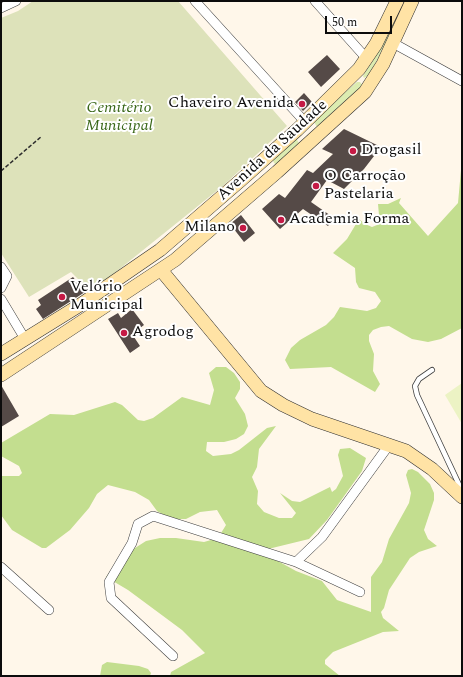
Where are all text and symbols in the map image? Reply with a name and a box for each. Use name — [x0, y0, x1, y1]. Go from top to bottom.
scale bar — [327, 8, 394, 34]
text: 50 m — [332, 13, 357, 32]
place label: Chaveiro Avenida — [168, 94, 294, 114]
street label: Avenida da Saudade — [214, 96, 332, 206]
park label: Cemitério Municipal — [85, 99, 153, 137]
marker: Chaveiro Avenida — [297, 99, 307, 109]
place label: Drogasil — [361, 141, 421, 161]
marker: Drogasil — [348, 146, 358, 156]
place label: O Carroção Pastelaria — [324, 167, 406, 205]
marker: O Carroção Pastelaria — [311, 181, 321, 191]
place label: Academia Forma — [289, 210, 409, 230]
marker: Academia Forma — [276, 215, 286, 225]
place label: Milano — [184, 218, 235, 238]
marker: Milano — [238, 223, 248, 233]
place label: Velório Municipal — [70, 278, 143, 316]
marker: Velório Municipal — [57, 292, 67, 302]
place label: Agrodog — [132, 323, 194, 343]
marker: Agrodog — [119, 328, 129, 338]

